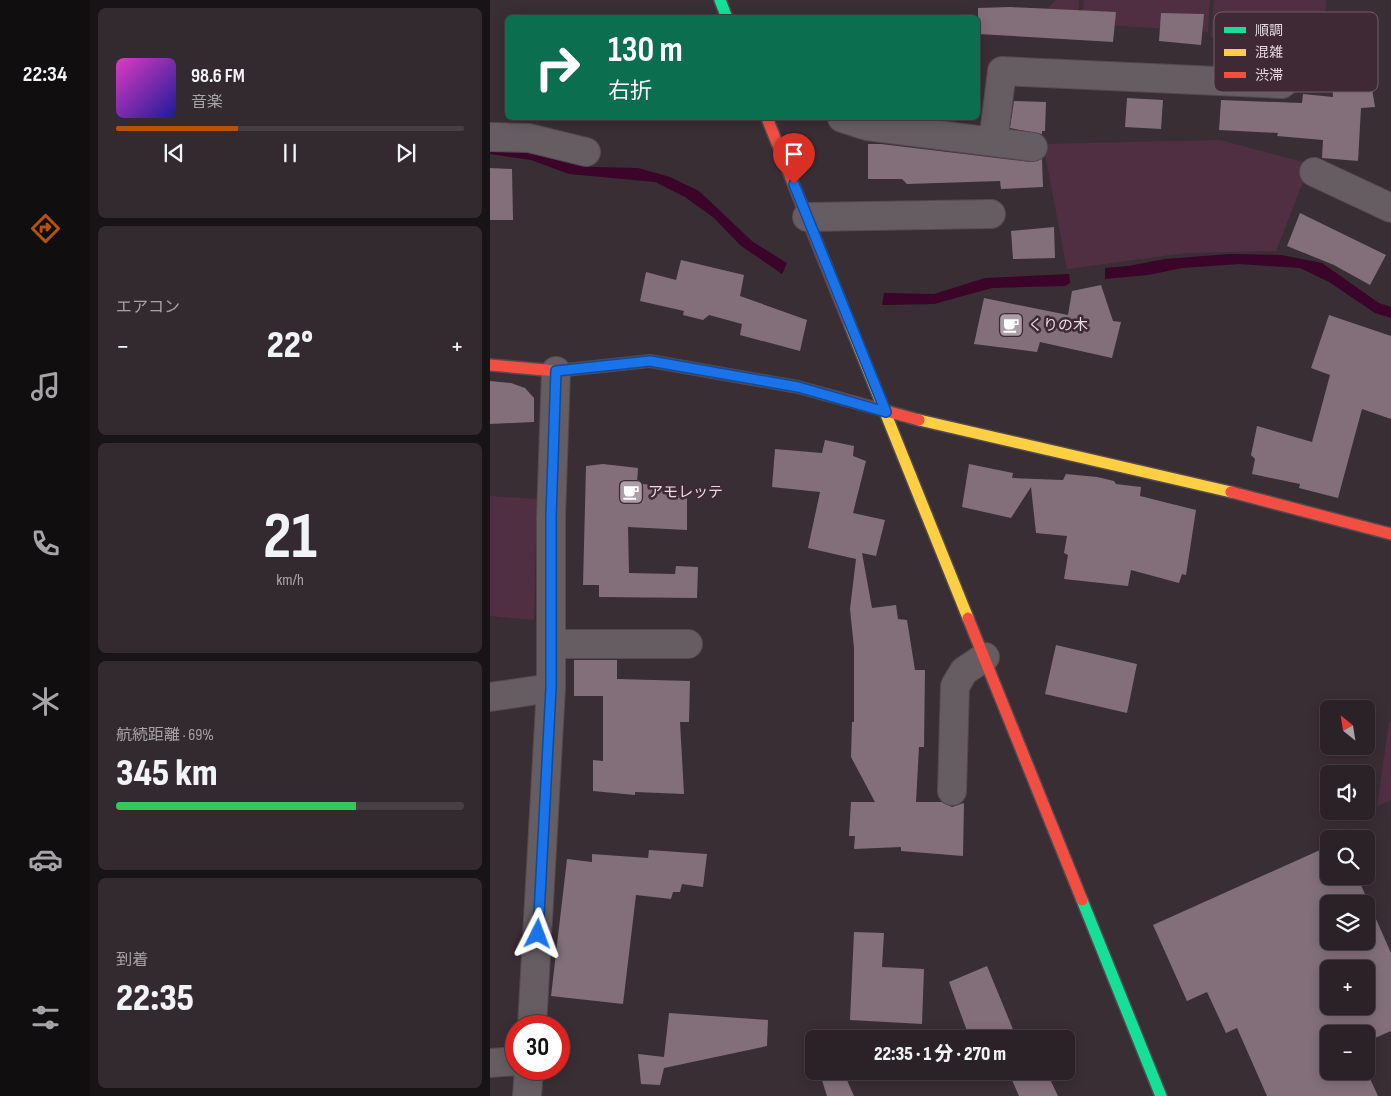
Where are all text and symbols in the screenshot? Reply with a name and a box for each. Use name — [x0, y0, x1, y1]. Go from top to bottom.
legend — [1214, 12, 1378, 92]
text: 順調 — [1255, 22, 1283, 39]
text: 130 m — [608, 29, 683, 72]
icon: right — [525, 35, 590, 100]
text: 混雑 — [1255, 44, 1283, 61]
text: 22:34 — [23, 61, 67, 88]
text: 98.6 FM — [191, 65, 245, 88]
text: 渋滞 — [1255, 67, 1283, 84]
text: 右折 — [608, 78, 652, 105]
text: 音楽 — [191, 93, 223, 112]
pin — [773, 133, 815, 184]
icon: previous — [160, 139, 188, 167]
icon: pause — [276, 139, 304, 167]
icon: next — [392, 139, 420, 167]
icon: arrive — [780, 140, 808, 168]
icon: directions — [28, 211, 63, 246]
text: エアコン — [116, 298, 180, 317]
cafe icon: くりの木 — [998, 312, 1024, 338]
place label: くりの木 — [1028, 316, 1088, 335]
text: 22° — [267, 323, 313, 368]
text: − — [116, 330, 130, 363]
text: + — [450, 330, 464, 363]
icon: music — [28, 369, 63, 404]
cafe icon: アモレッテ — [618, 479, 644, 505]
place label: アモレッテ — [648, 483, 723, 502]
text: 21 — [263, 499, 317, 577]
icon: phone — [28, 526, 63, 561]
text: km/h — [276, 571, 304, 590]
icon: climate — [28, 684, 63, 719]
north arrow — [1320, 700, 1375, 755]
map controls — [1320, 700, 1375, 1080]
text: 航続距離 · 69% — [116, 726, 214, 745]
text: 345 km — [116, 751, 218, 796]
button: sound — [1320, 765, 1375, 820]
button: search — [1320, 830, 1375, 885]
icon: car — [28, 842, 63, 877]
button: layers — [1320, 895, 1375, 950]
position arrow — [511, 907, 563, 959]
text: 到着 — [116, 951, 148, 970]
button: + — [1320, 960, 1375, 1015]
text: 22:35 — [116, 976, 194, 1021]
icon: filters — [28, 1000, 63, 1035]
speed limit sign: 30 — [505, 1015, 570, 1080]
button: − — [1320, 1025, 1375, 1080]
text: 22:35 · 1 分 · 270 m — [874, 1043, 1006, 1066]

